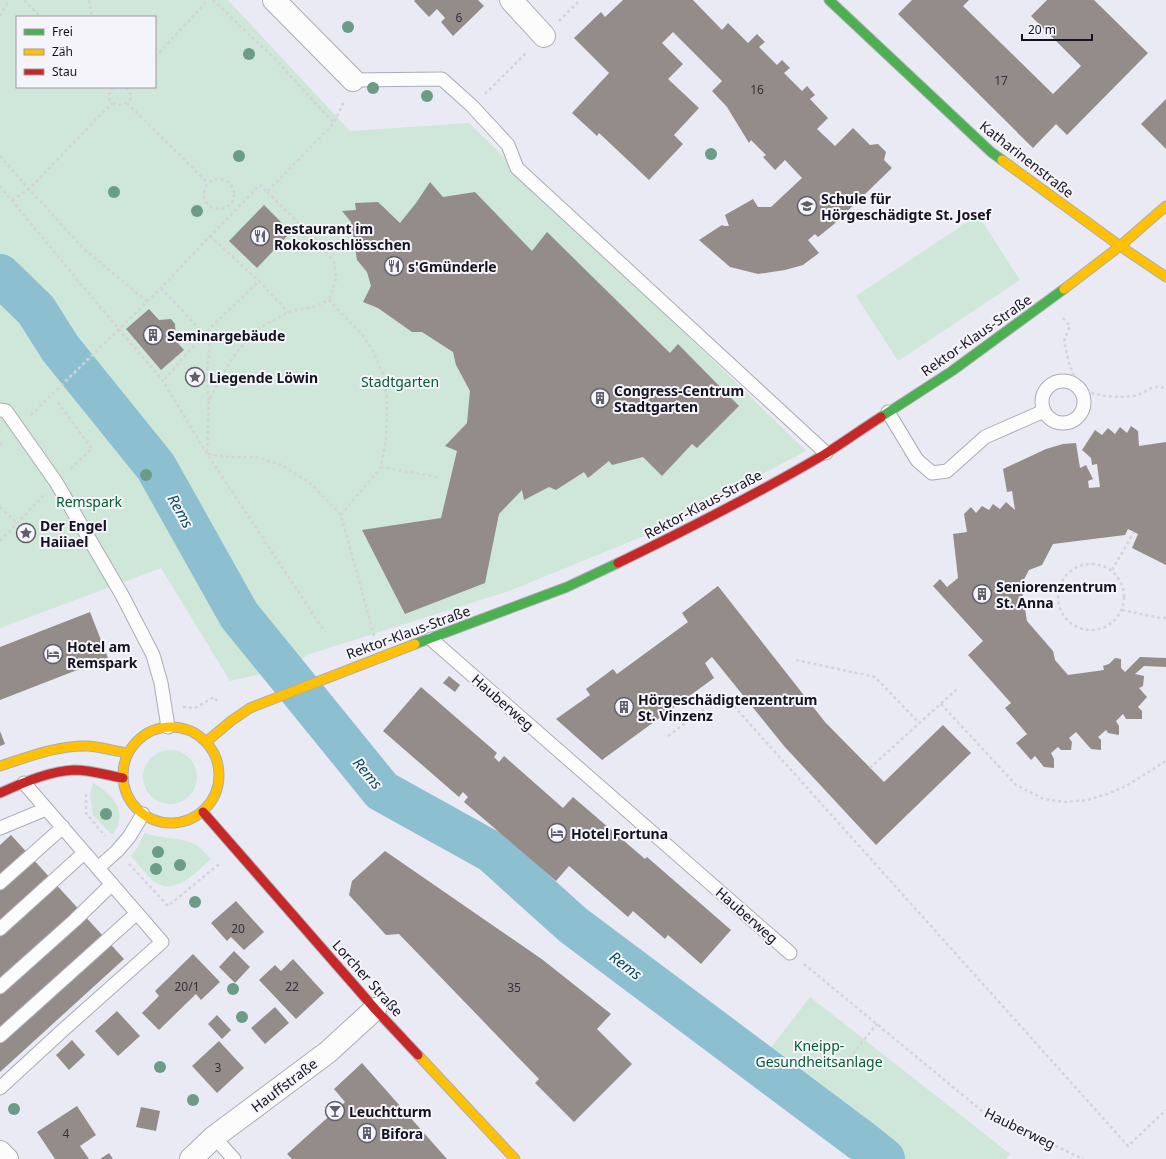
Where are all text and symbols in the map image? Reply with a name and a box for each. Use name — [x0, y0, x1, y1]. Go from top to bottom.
house number: 6 — [456, 9, 463, 26]
legend — [16, 16, 156, 88]
scale bar — [1022, 16, 1092, 42]
text: 20 m — [1028, 21, 1056, 38]
text: Frei — [52, 23, 73, 40]
text: Zäh — [52, 43, 73, 60]
text: Stau — [52, 63, 77, 80]
house number: 17 — [994, 72, 1008, 89]
house number: 16 — [750, 81, 764, 98]
street label: Katharinenstraße — [976, 116, 1078, 202]
place label: Schule für Hörgeschädigte St. Josef — [821, 189, 993, 224]
school or university icon: Schule für Hörgeschädigte St. Josef — [796, 195, 818, 217]
place label: Restaurant im Rokokoschlösschen — [274, 219, 411, 254]
restaurant icon: Restaurant im Rokokoschlösschen — [249, 225, 271, 247]
restaurant icon: s'Gmünderle — [383, 255, 405, 277]
place label: s'Gmünderle — [408, 257, 497, 276]
street label: Rektor-Klaus-Straße — [917, 290, 1035, 380]
building icon: Seminargebäude — [142, 324, 164, 346]
place label: Seminargebäude — [167, 326, 285, 345]
place icon: Liegende Löwin — [184, 366, 206, 388]
place label: Liegende Löwin — [209, 368, 318, 387]
park label: Stadtgarten — [361, 372, 439, 391]
place label: Congress-Centrum Stadtgarten — [614, 381, 744, 416]
building icon: Congress-Centrum Stadtgarten — [589, 387, 611, 409]
street label: Rektor-Klaus-Straße — [641, 465, 765, 543]
water label: Rems — [164, 491, 199, 532]
park label: Remspark — [56, 492, 123, 511]
place label: Der Engel Haiiael — [40, 516, 107, 551]
place icon: Der Engel Haiiael — [15, 522, 37, 544]
place label: Seniorenzentrum St. Anna — [996, 577, 1117, 612]
building icon: Seniorenzentrum St. Anna — [971, 583, 993, 605]
street label: Rektor-Klaus-Straße — [343, 601, 473, 663]
place label: Hotel am Remspark — [67, 637, 138, 672]
hotel icon: Hotel am Remspark — [42, 643, 64, 665]
street label: Hauberweg — [468, 670, 538, 734]
place label: Hörgeschädigtenzentrum St. Vinzenz — [638, 690, 817, 725]
building icon: Hörgeschädigtenzentrum St. Vinzenz — [613, 696, 635, 718]
water label: Rems — [349, 753, 387, 793]
hotel icon: Hotel Fortuna — [546, 822, 568, 844]
place label: Hotel Fortuna — [571, 824, 668, 843]
street label: Hauberweg — [712, 883, 782, 947]
house number: 20 — [231, 920, 245, 937]
street label: Lorcher Straße — [329, 936, 408, 1020]
water label: Rems — [606, 946, 647, 984]
house number: 20/1 — [174, 978, 200, 995]
house number: 22 — [285, 978, 299, 995]
house number: 35 — [507, 979, 521, 996]
park label: Kneipp- Gesundheitsanlage — [755, 1036, 883, 1071]
street label: Hauffstraße — [247, 1054, 321, 1116]
house number: 3 — [215, 1059, 222, 1076]
bar icon: Leuchtturm — [324, 1100, 346, 1122]
place label: Leuchtturm — [349, 1102, 432, 1121]
street label: Hauberweg — [981, 1103, 1059, 1153]
building icon: Bifora — [356, 1122, 378, 1144]
place label: Bifora — [381, 1124, 423, 1143]
house number: 4 — [63, 1125, 70, 1142]

